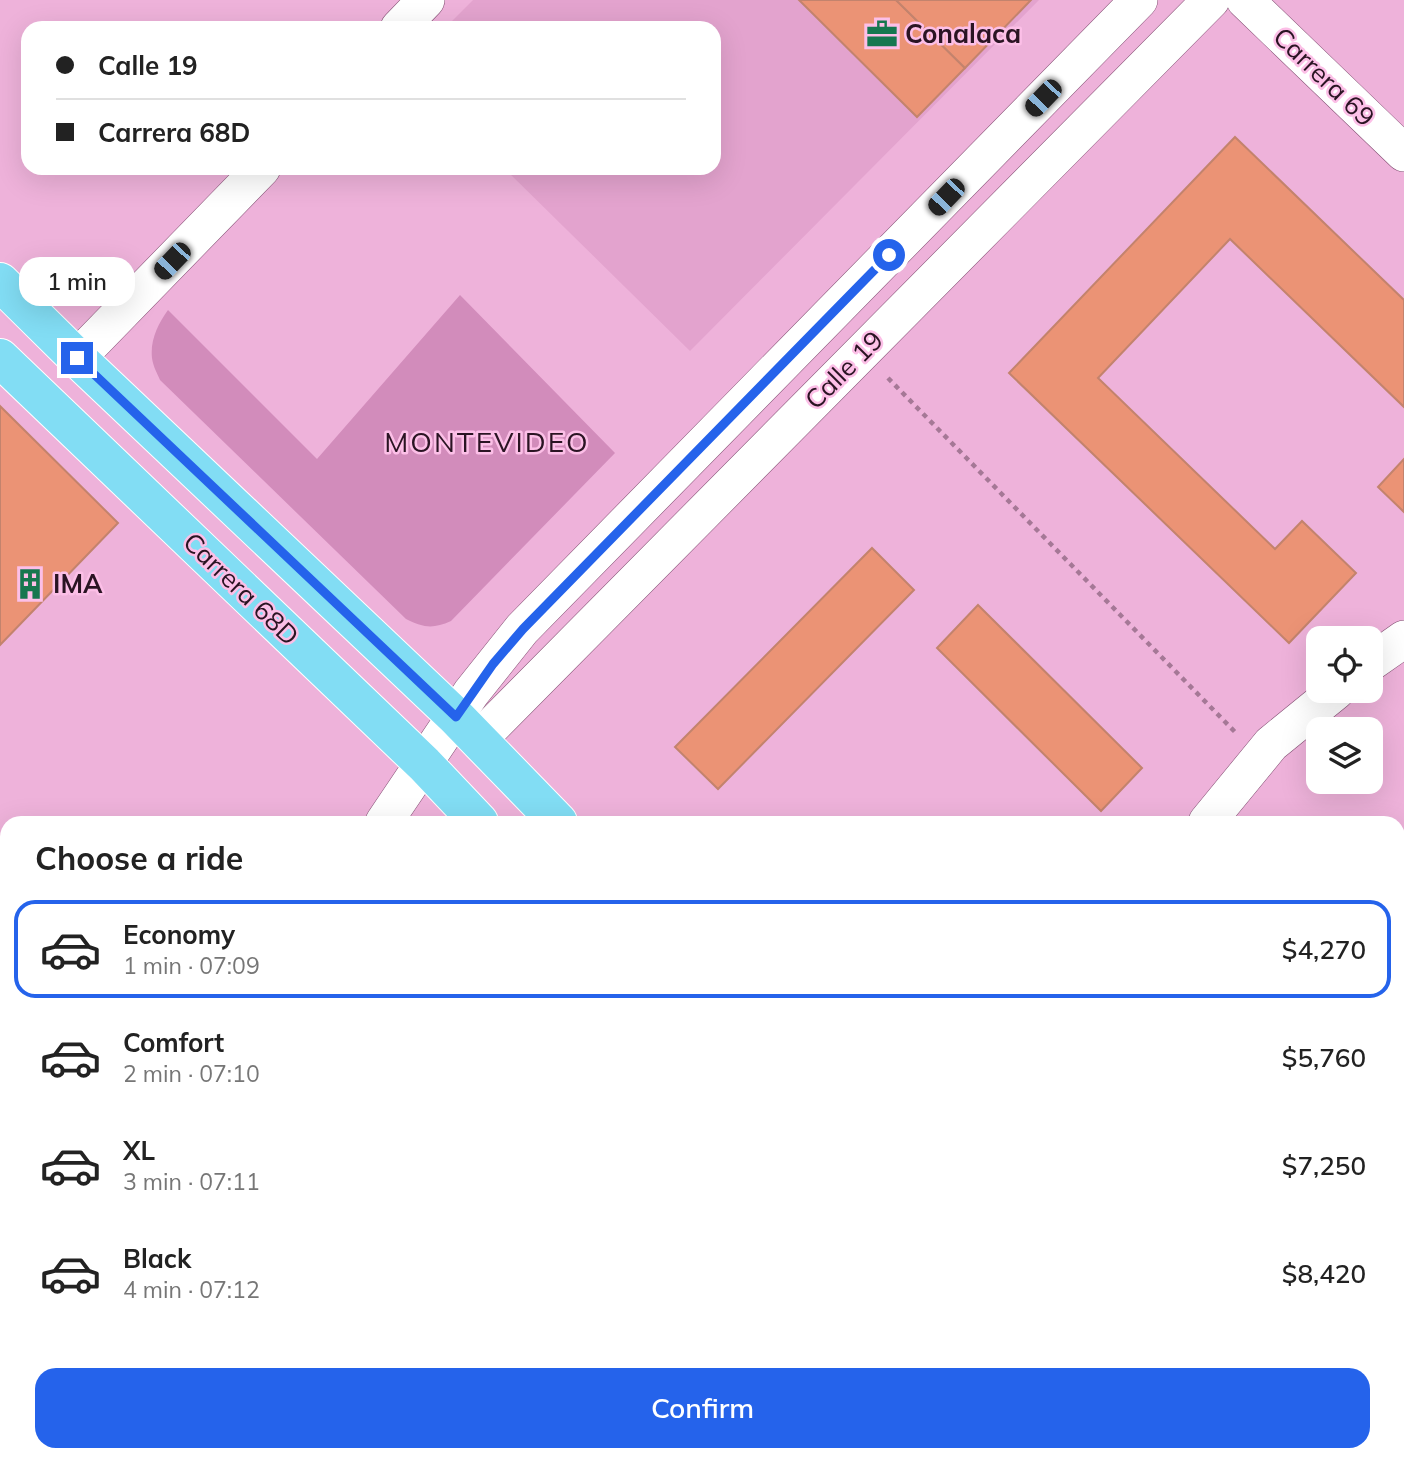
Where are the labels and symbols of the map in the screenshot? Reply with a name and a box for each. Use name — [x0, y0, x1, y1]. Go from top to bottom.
office icon: Conalaca — [865, 17, 899, 51]
place label: Conalaca — [905, 17, 1021, 50]
street label: Carrera 69 — [1267, 20, 1382, 133]
car — [1021, 76, 1066, 120]
car — [924, 175, 969, 219]
car — [150, 239, 195, 283]
route start — [873, 239, 905, 271]
callout: 1 min — [19, 256, 135, 306]
street label: Calle 19 — [798, 324, 890, 416]
route end — [61, 342, 93, 374]
district label: MONTEVIDEO — [384, 424, 590, 459]
street label: Carrera 68D — [177, 525, 306, 652]
building icon: IMA — [13, 567, 47, 601]
place label: IMA — [53, 567, 103, 600]

